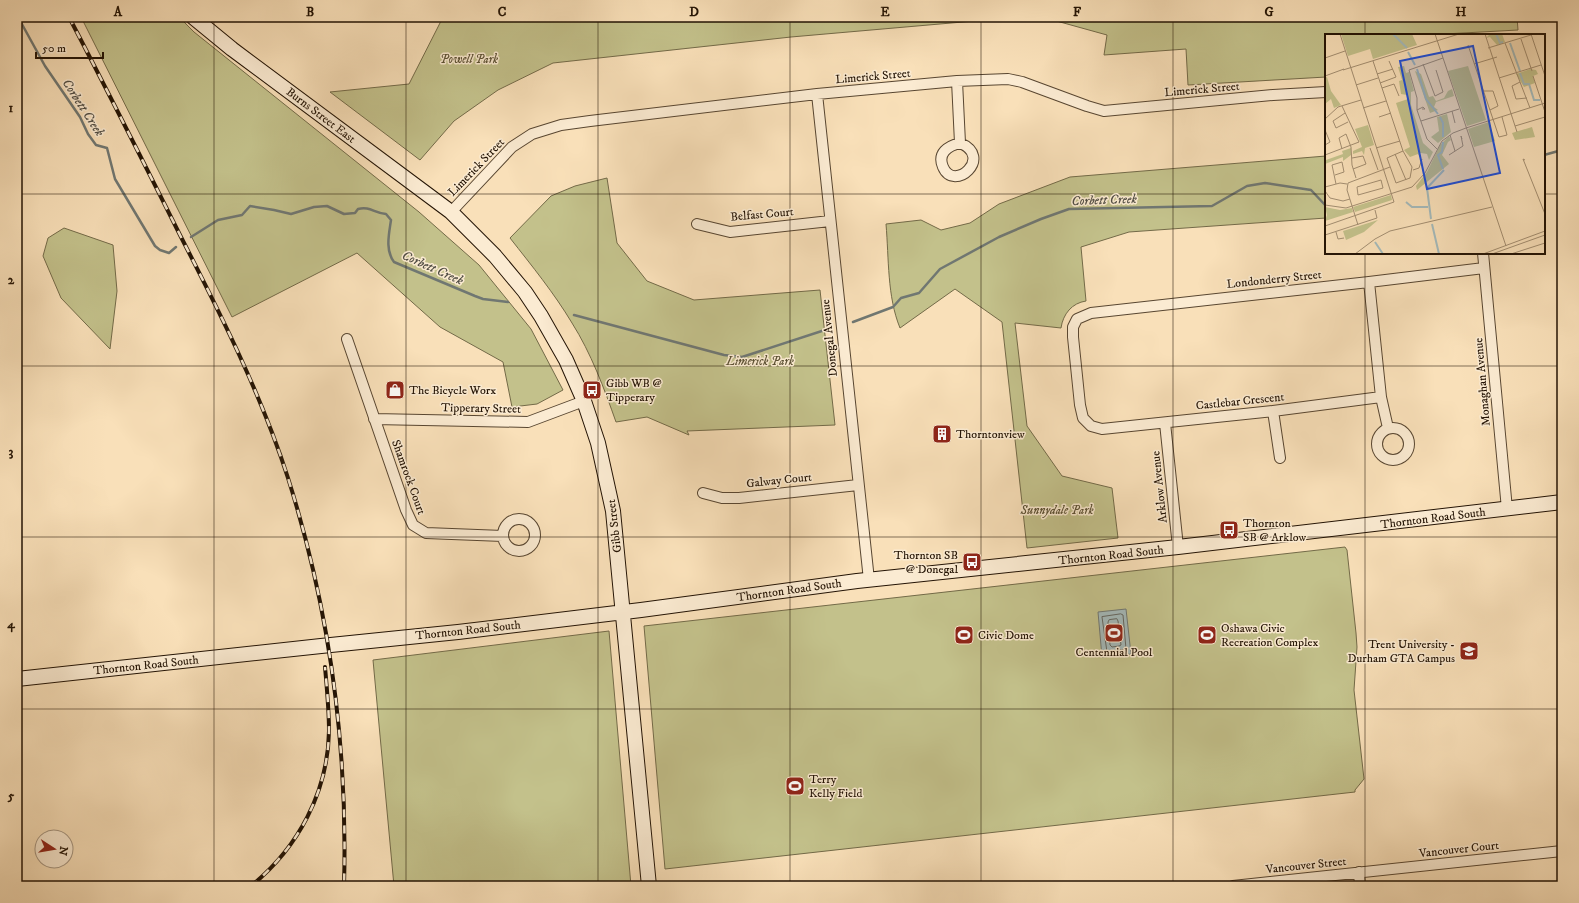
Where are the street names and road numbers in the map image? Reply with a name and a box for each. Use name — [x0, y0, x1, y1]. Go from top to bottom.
street label: Limerick Street — [835, 66, 911, 87]
street label: Limerick Street — [1164, 79, 1240, 100]
street label: Burns Street East — [283, 84, 359, 146]
street label: Limerick Street — [445, 135, 508, 200]
street label: Belfast Court — [730, 204, 794, 225]
street label: Londonderry Street — [1226, 267, 1322, 292]
street label: Donegal Avenue — [818, 299, 841, 377]
street label: Monaghan Avenue — [1471, 337, 1494, 427]
street label: Castlebar Crescent — [1195, 389, 1285, 414]
street label: Tipperary Street — [441, 400, 521, 417]
street label: Shamrock Court — [388, 438, 429, 517]
street label: Arklow Avenue — [1148, 450, 1171, 524]
street label: Galway Court — [746, 470, 813, 491]
street label: Gibb Street — [604, 498, 625, 553]
street label: Thornton Road South — [1380, 505, 1487, 532]
street label: Thornton Road South — [1058, 542, 1165, 568]
street label: Thornton Road South — [736, 576, 843, 605]
street label: Thornton Road South — [415, 617, 522, 643]
street label: Thornton Road South — [93, 652, 200, 678]
street label: Vancouver Court — [1417, 838, 1500, 861]
street label: Vancouver Street — [1264, 854, 1347, 877]

